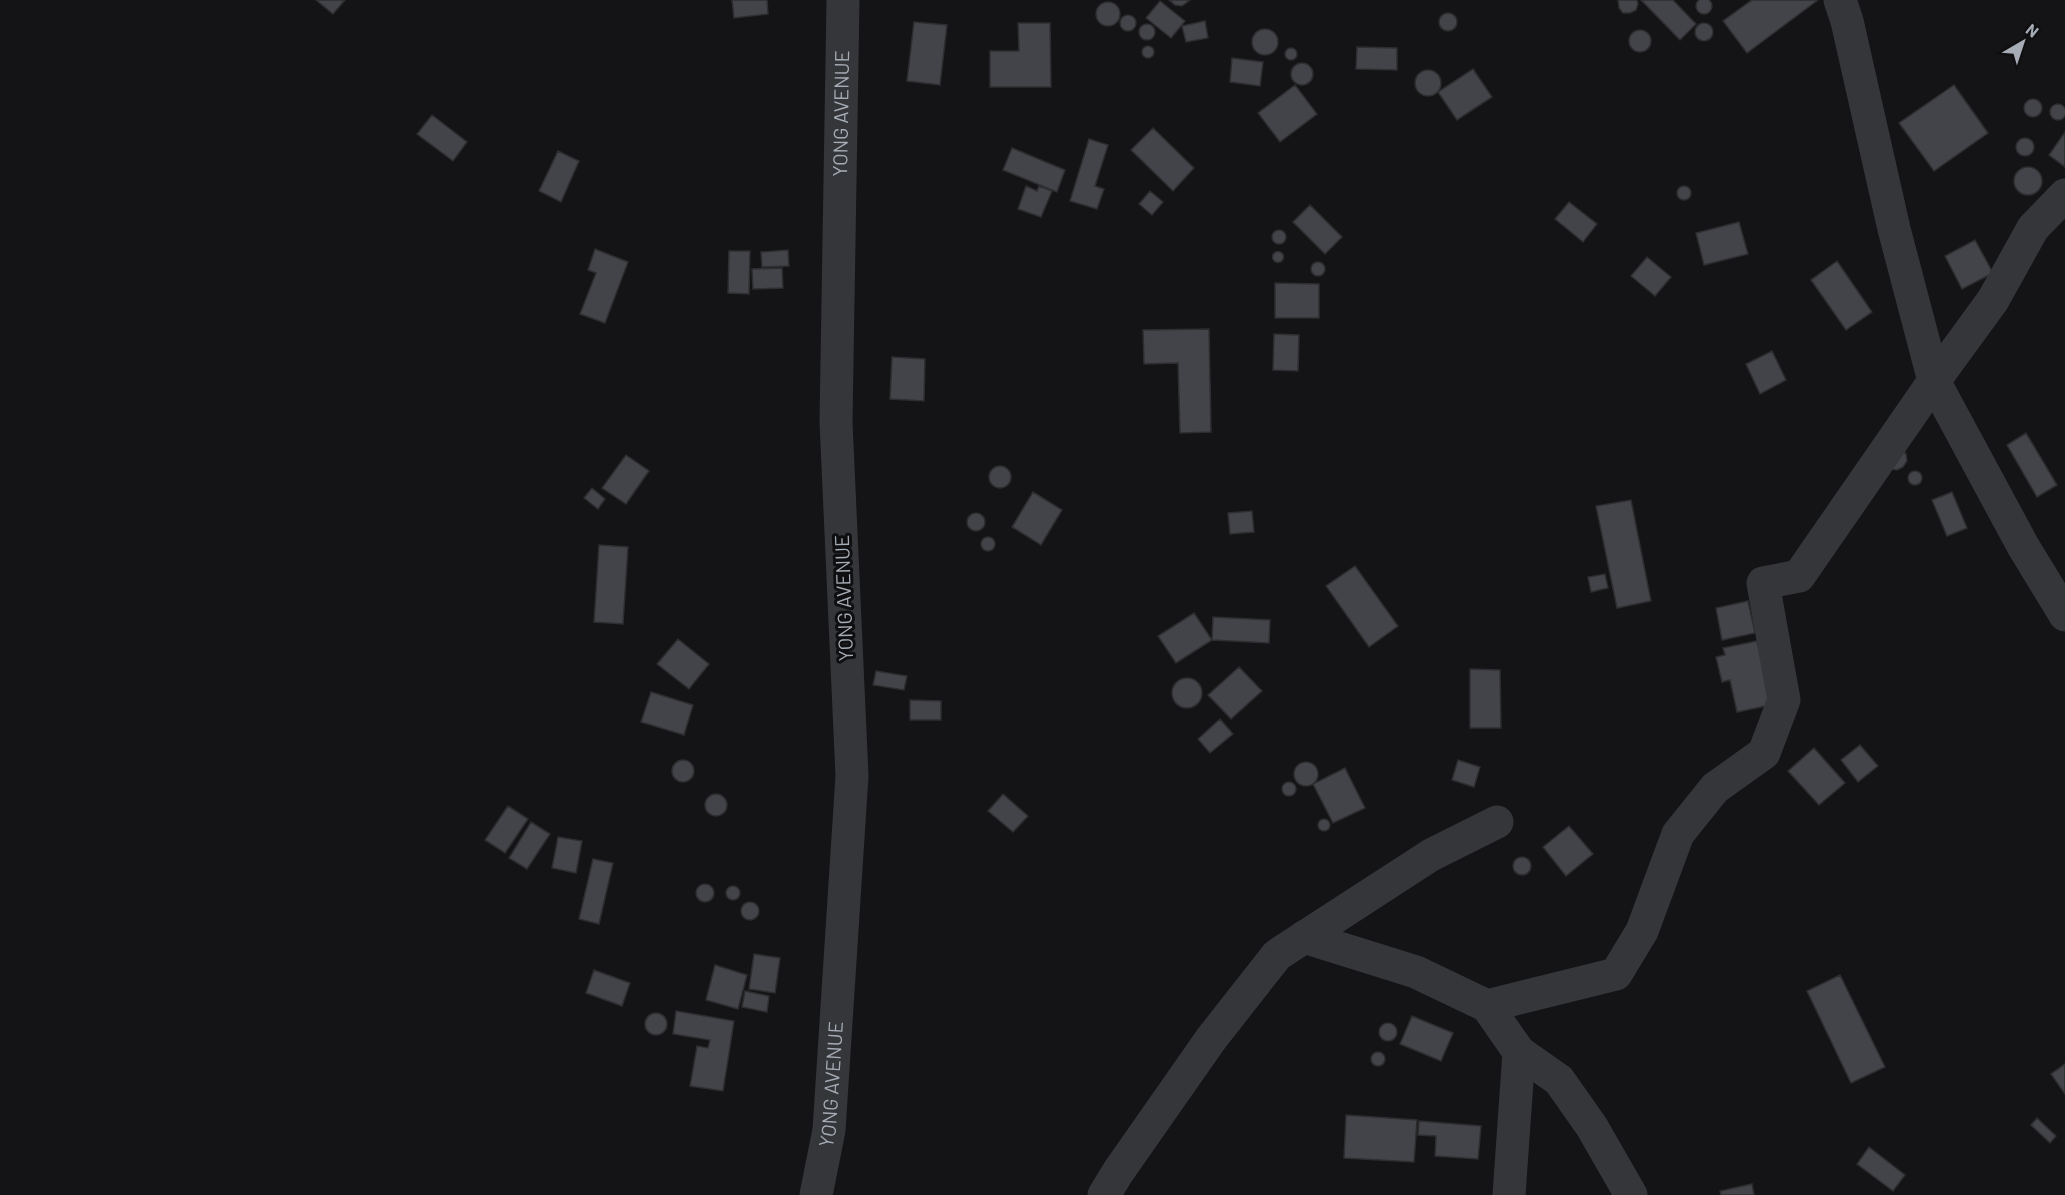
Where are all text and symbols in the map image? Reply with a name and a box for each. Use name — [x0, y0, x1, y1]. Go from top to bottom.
north arrow — [1993, 12, 2053, 72]
text: N — [2023, 19, 2043, 41]
street label: YONG AVENUE — [827, 50, 853, 177]
street label: YONG AVENUE — [829, 534, 857, 662]
street label: YONG AVENUE — [813, 1020, 847, 1149]

